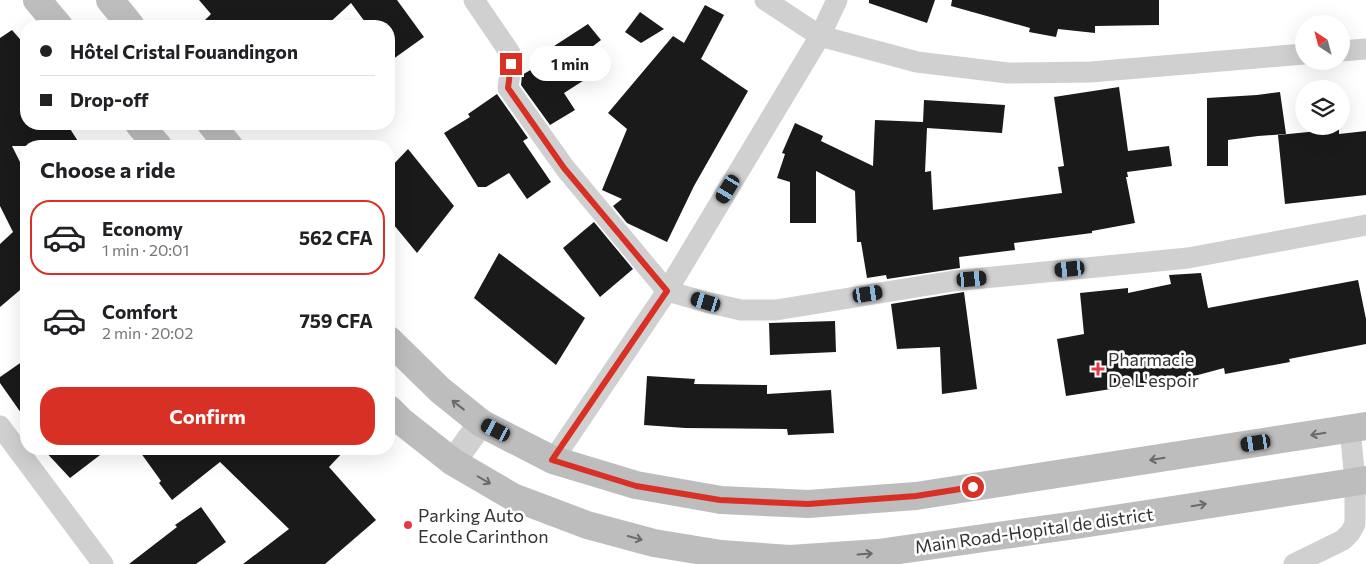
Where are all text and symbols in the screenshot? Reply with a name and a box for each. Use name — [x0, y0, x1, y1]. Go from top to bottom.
north arrow — [1295, 15, 1350, 70]
map controls — [1295, 15, 1350, 135]
text: Hôtel Cristal Fouandingon — [70, 40, 298, 63]
callout: 1 min — [528, 46, 611, 82]
route end — [500, 53, 522, 75]
text: 1 min — [551, 54, 589, 73]
button: layers — [1295, 80, 1350, 135]
text: Drop-off — [70, 88, 149, 111]
text: Choose a ride — [40, 156, 175, 183]
car — [713, 172, 742, 206]
icon: car — [42, 215, 87, 260]
text: Economy — [102, 217, 183, 240]
text: 562 CFA — [299, 226, 373, 249]
text: 1 min · 20:01 — [102, 240, 189, 259]
car — [1054, 260, 1085, 278]
car — [956, 270, 987, 288]
car — [852, 284, 883, 304]
car — [689, 290, 722, 314]
icon: car — [42, 298, 87, 343]
text: Comfort — [102, 300, 178, 323]
text: 759 CFA — [299, 309, 373, 332]
text: 2 min · 20:02 — [102, 323, 193, 342]
place label: Pharmacie De L'espoir — [1108, 348, 1199, 391]
marker: Pharmacie De L'espoir — [1092, 363, 1104, 375]
button: Confirm — [40, 387, 375, 445]
one-way arrow — [452, 399, 465, 410]
car — [479, 417, 512, 443]
one-way arrow — [1310, 429, 1326, 439]
car — [1240, 433, 1271, 453]
one-way arrow — [1150, 454, 1166, 464]
one-way arrow — [476, 475, 490, 485]
route start — [962, 476, 984, 498]
one-way arrow — [1191, 500, 1207, 510]
street label: Main Road-Hopital de district — [913, 502, 1155, 558]
place label: Parking Auto Ecole Carinthon — [418, 504, 549, 547]
marker: Parking Auto Ecole Carinthon — [402, 519, 414, 531]
one-way arrow — [626, 534, 642, 543]
one-way arrow — [857, 549, 873, 558]

